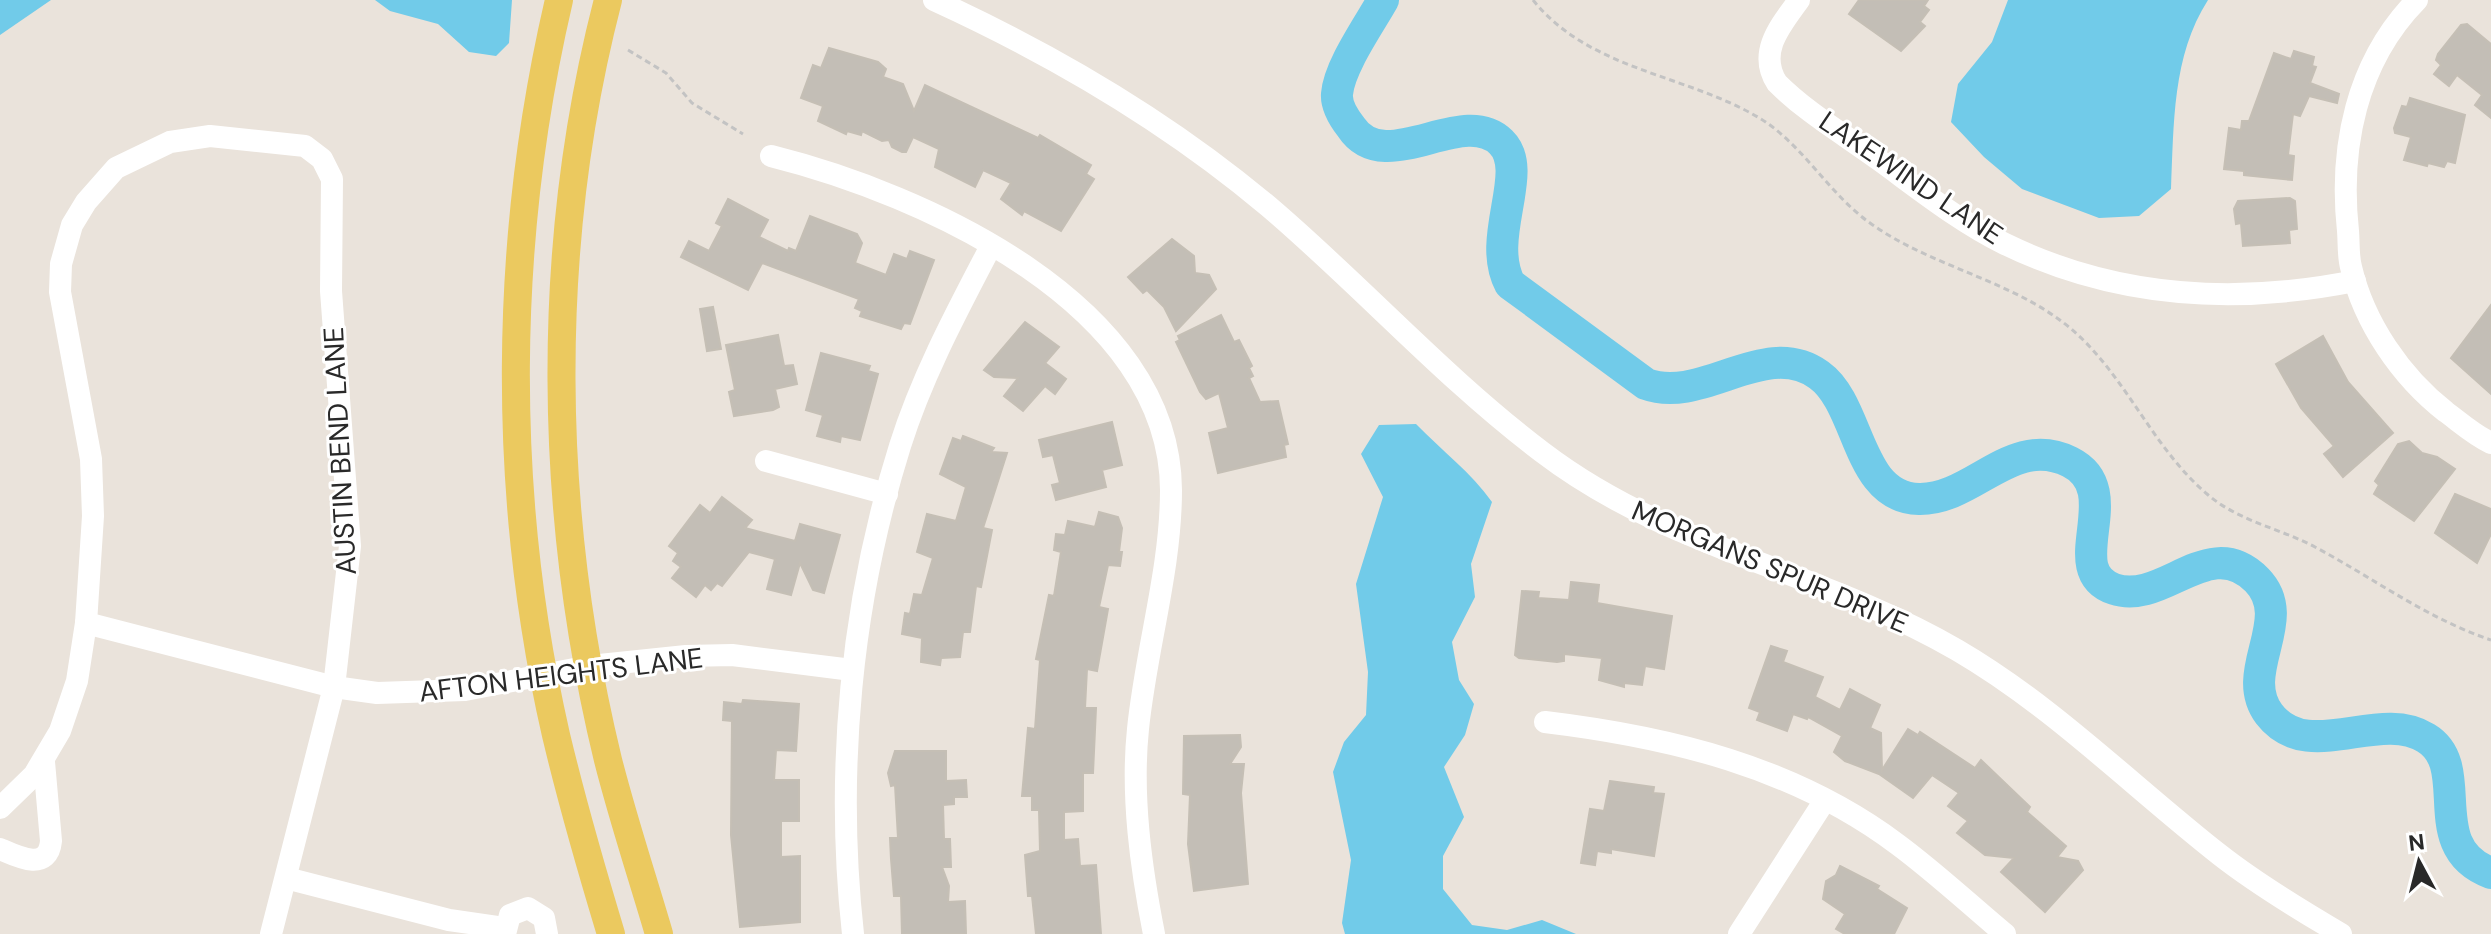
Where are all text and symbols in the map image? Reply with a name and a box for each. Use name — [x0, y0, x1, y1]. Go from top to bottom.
street label: LAKEWIND LANE — [1812, 103, 2010, 253]
street label: AUSTIN BEND LANE — [315, 326, 365, 576]
street label: MORGANS SPUR DRIVE — [1626, 492, 1914, 642]
street label: AFTON HEIGHTS LANE — [417, 639, 705, 711]
north arrow — [2379, 822, 2459, 902]
text: N — [2407, 827, 2426, 858]

